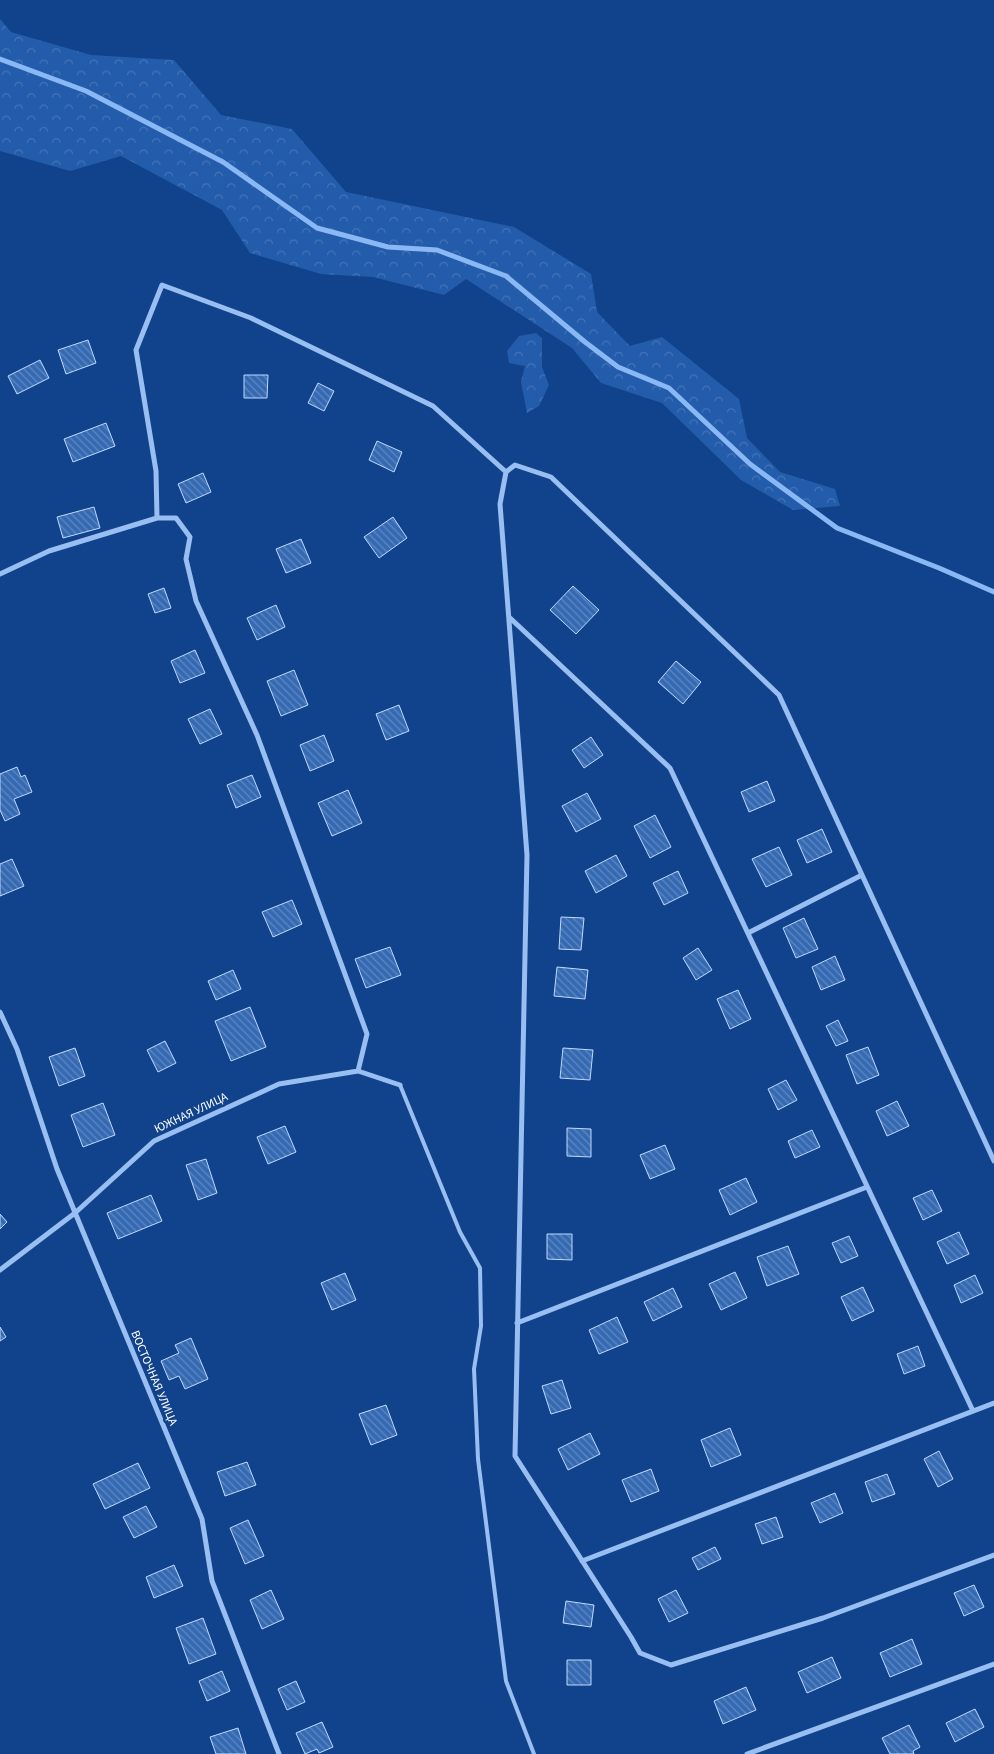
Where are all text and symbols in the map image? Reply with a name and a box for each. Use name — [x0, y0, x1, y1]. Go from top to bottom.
street label: ЮЖНАЯ УЛИЦА — [151, 1088, 231, 1138]
street label: ВОСТОЧНАЯ УЛИЦА — [126, 1328, 182, 1429]

